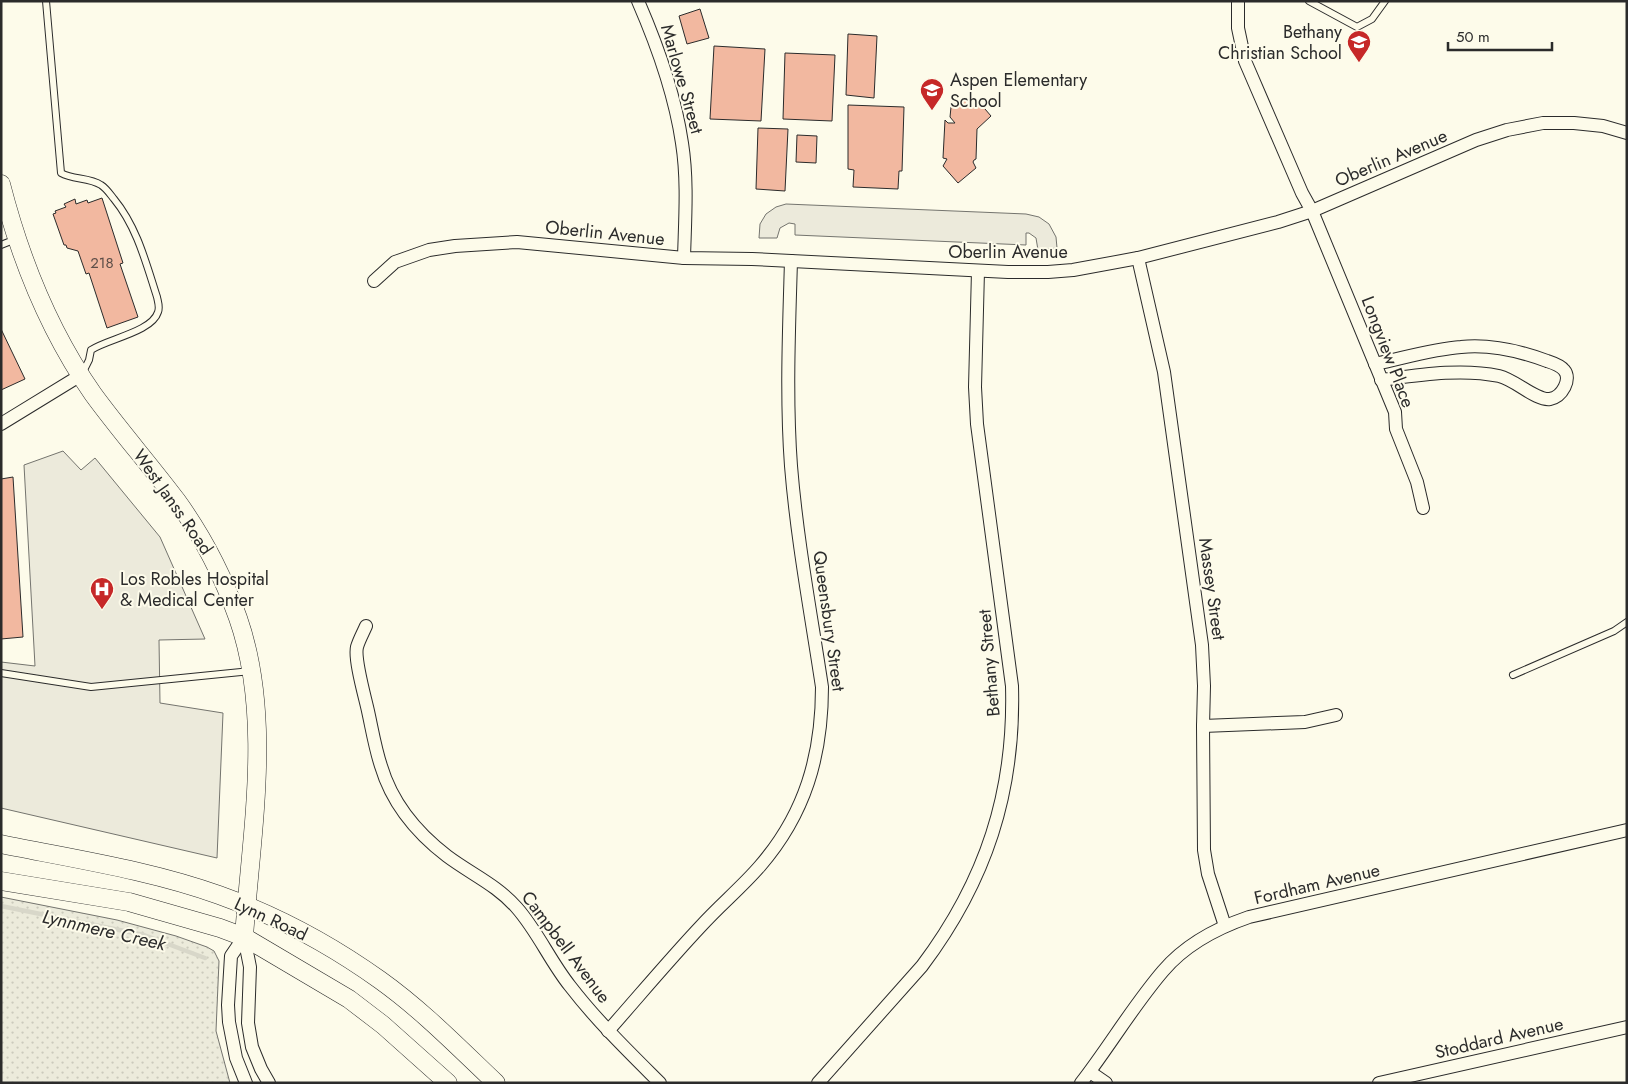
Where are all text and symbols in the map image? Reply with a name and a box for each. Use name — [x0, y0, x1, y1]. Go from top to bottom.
place label: Bethany Christian School — [1218, 19, 1342, 66]
scale bar — [1448, 20, 1552, 52]
street label: Marlowe Street — [654, 21, 710, 137]
text: 50 m — [1456, 26, 1490, 48]
school or university icon: Bethany Christian School — [1346, 29, 1372, 63]
place label: Aspen Elementary School — [950, 67, 1087, 114]
school or university icon: Aspen Elementary School — [919, 77, 945, 111]
street label: Oberlin Avenue — [1331, 123, 1451, 193]
street label: Oberlin Avenue — [544, 214, 666, 252]
street label: Oberlin Avenue — [948, 239, 1068, 265]
house number: 218 — [90, 252, 114, 274]
street label: Longview Place — [1355, 293, 1421, 411]
street label: West Janss Road — [127, 444, 219, 560]
street label: Massey Street — [1192, 536, 1232, 642]
street label: Queensbury Street — [806, 549, 852, 694]
place label: Los Robles Hospital & Medical Center — [120, 566, 269, 613]
hospital icon: Los Robles Hospital & Medical Center — [89, 576, 115, 610]
street label: Bethany Street — [971, 608, 1007, 718]
street label: Fordham Avenue — [1252, 857, 1382, 911]
street label: Campbell Avenue — [515, 885, 617, 1009]
street label: Lynn Road — [230, 891, 312, 947]
water label: Lynnmere Creek — [40, 903, 169, 957]
street label: Stoddard Avenue — [1432, 1011, 1566, 1065]

